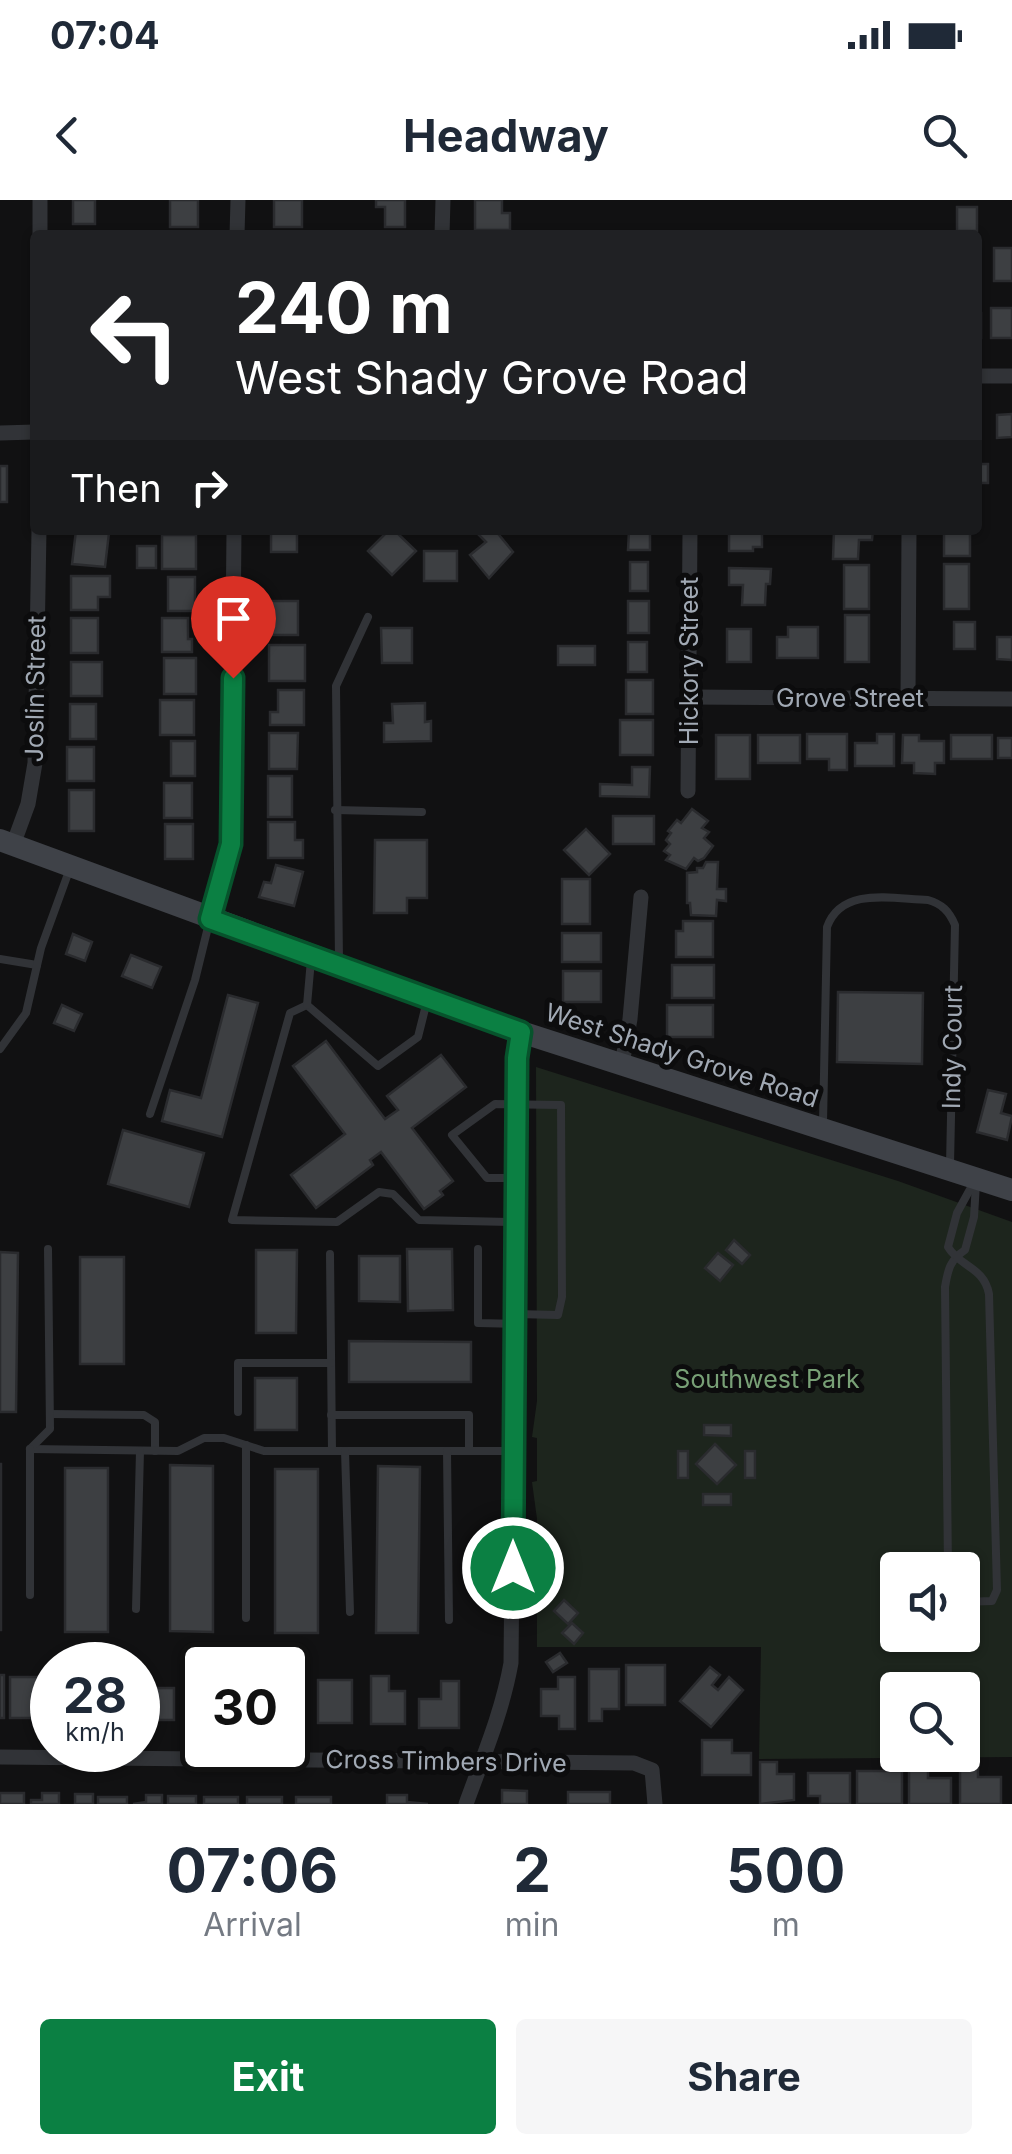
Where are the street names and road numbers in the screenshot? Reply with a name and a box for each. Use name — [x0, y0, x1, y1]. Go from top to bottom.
street label: Hickory Street — [674, 577, 704, 745]
street label: Joslin Street — [19, 615, 51, 763]
street label: Grove Street — [776, 683, 924, 713]
street label: Indy Court — [936, 985, 968, 1109]
street label: West Shady Grove Road — [542, 997, 822, 1113]
street label: Cross Timbers Drive — [325, 1744, 567, 1778]

